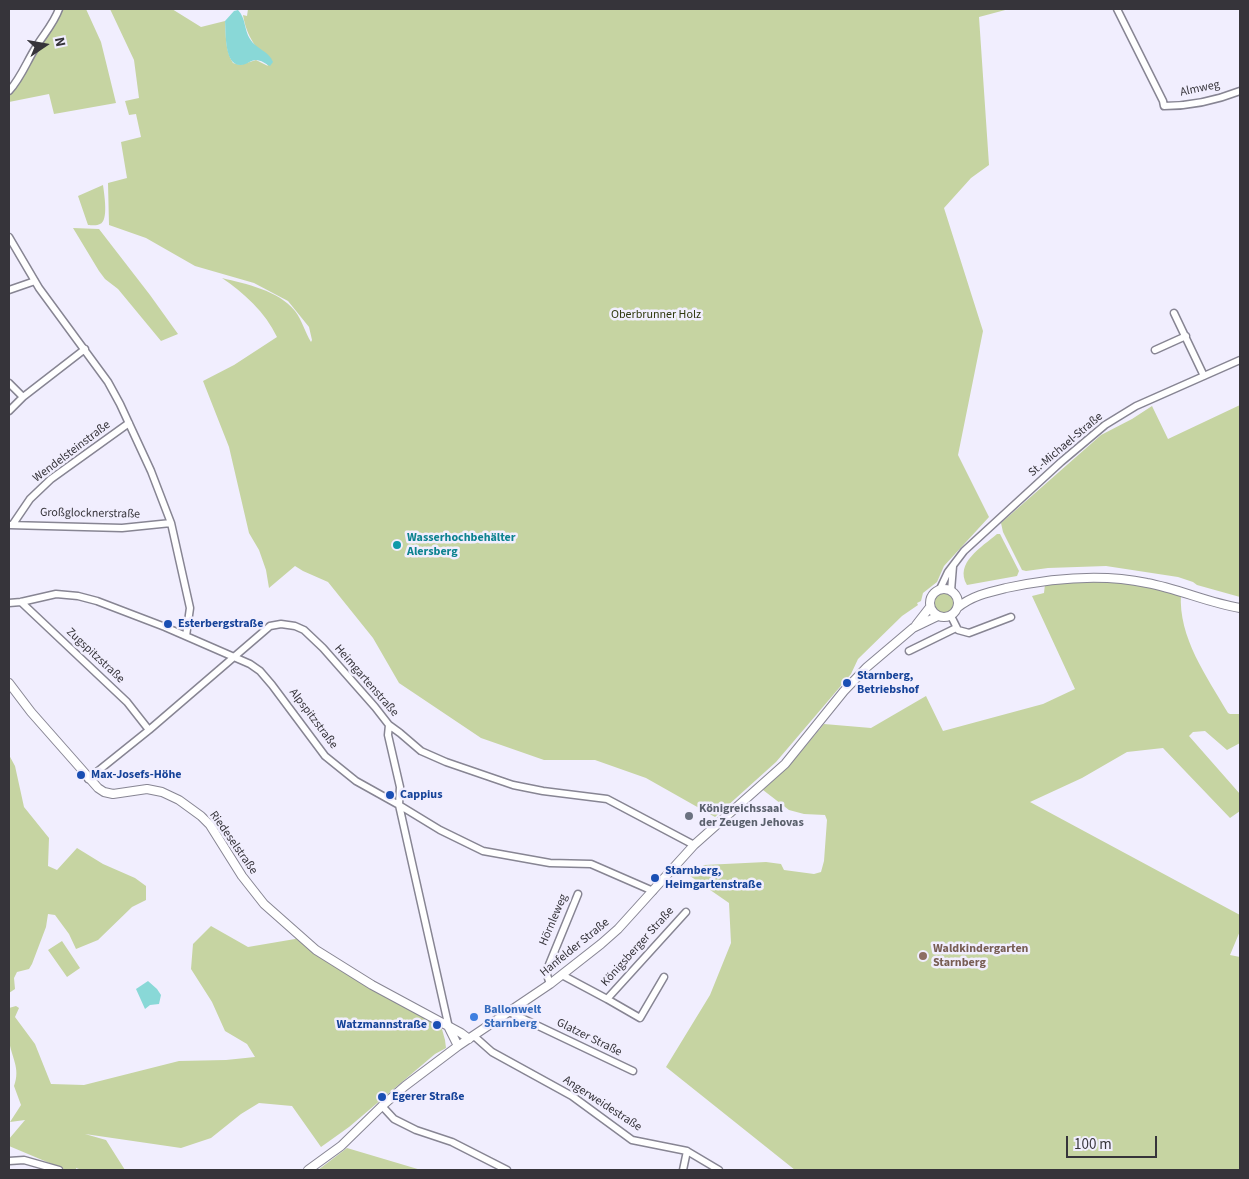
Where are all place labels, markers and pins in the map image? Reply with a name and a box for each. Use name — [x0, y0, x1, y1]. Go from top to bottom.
place label: Wasserhochbehälter Alersberg — [407, 531, 516, 559]
marker: Wasserhochbehälter Alersberg — [391, 539, 403, 551]
place label: Esterbergstraße — [178, 617, 263, 631]
marker: Esterbergstraße — [162, 618, 174, 630]
place label: Starnberg, Betriebshof — [857, 669, 919, 697]
marker: Starnberg, Betriebshof — [841, 677, 853, 689]
place label: Max-Josefs-Höhe — [91, 768, 182, 782]
marker: Max-Josefs-Höhe — [75, 769, 87, 781]
place label: Cappius — [400, 788, 443, 802]
marker: Cappius — [384, 789, 396, 801]
place label: Königreichssaal der Zeugen Jehovas — [699, 802, 804, 830]
marker: Königreichssaal der Zeugen Jehovas — [683, 810, 695, 822]
place label: Starnberg, Heimgartenstraße — [665, 864, 762, 892]
marker: Starnberg, Heimgartenstraße — [649, 872, 661, 884]
place label: Waldkindergarten Starnberg — [933, 942, 1028, 970]
marker: Waldkindergarten Starnberg — [917, 950, 929, 962]
place label: Ballonwelt Starnberg — [484, 1003, 541, 1031]
marker: Ballonwelt Starnberg — [468, 1011, 480, 1023]
place label: Watzmannstraße — [337, 1018, 427, 1032]
marker: Watzmannstraße — [431, 1019, 443, 1031]
place label: Egerer Straße — [392, 1090, 465, 1104]
marker: Egerer Straße — [376, 1091, 388, 1103]

